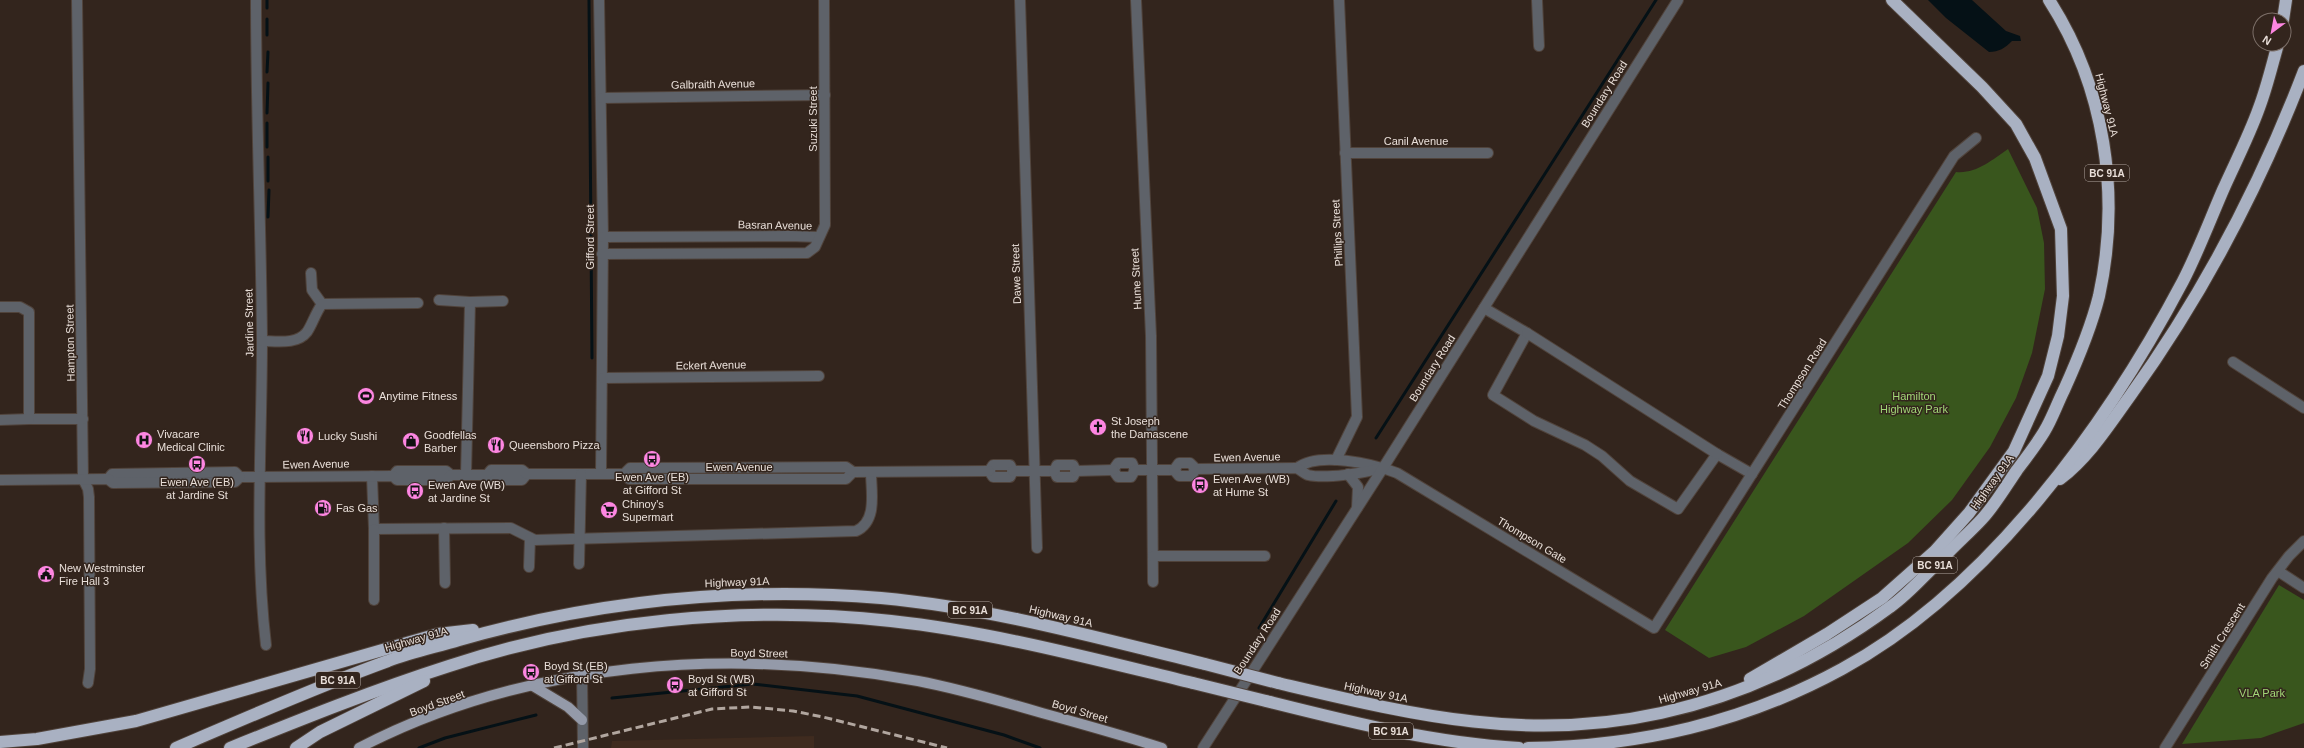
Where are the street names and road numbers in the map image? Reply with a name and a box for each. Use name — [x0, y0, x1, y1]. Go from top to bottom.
street label: Boundary Road — [1579, 58, 1629, 130]
street label: Highway 91A — [2093, 72, 2121, 139]
street label: Galbraith Avenue — [671, 77, 755, 91]
street label: Suzuki Street — [807, 86, 819, 152]
street label: Canil Avenue — [1384, 135, 1448, 147]
road number: BC 91A — [2085, 165, 2129, 181]
street label: Phillips Street — [1329, 199, 1345, 267]
street label: Gifford Street — [584, 204, 596, 270]
street label: Basran Avenue — [738, 218, 812, 232]
street label: Dawe Street — [1009, 244, 1023, 304]
street label: Hume Street — [1128, 248, 1144, 310]
street label: Jardine Street — [242, 289, 256, 357]
street label: Hampton Street — [63, 304, 77, 382]
street label: Boundary Road — [1407, 332, 1457, 404]
street label: Thompson Road — [1775, 336, 1829, 412]
street label: Eckert Avenue — [676, 358, 746, 372]
street label: Ewen Avenue — [1213, 450, 1281, 464]
street label: Highway 91A — [1968, 452, 2016, 512]
street label: Ewen Avenue — [282, 457, 350, 471]
street label: Ewen Avenue — [705, 461, 773, 473]
street label: Thompson Gate — [1495, 515, 1569, 565]
road number: BC 91A — [1913, 557, 1957, 573]
street label: Highway 91A — [704, 575, 770, 589]
street label: Smith Crescent — [2197, 601, 2247, 671]
road number: BC 91A — [948, 602, 992, 618]
street label: Highway 91A — [1028, 603, 1095, 629]
street label: Boundary Road — [1231, 606, 1283, 676]
street label: Highway 91A — [383, 624, 449, 654]
street label: Boyd Street — [730, 646, 788, 660]
road number: BC 91A — [316, 672, 360, 688]
street label: Highway 91A — [1657, 676, 1723, 706]
street label: Highway 91A — [1343, 679, 1410, 705]
street label: Boyd Street — [408, 688, 466, 718]
street label: Boyd Street — [1051, 697, 1109, 725]
road number: BC 91A — [1369, 723, 1413, 739]

